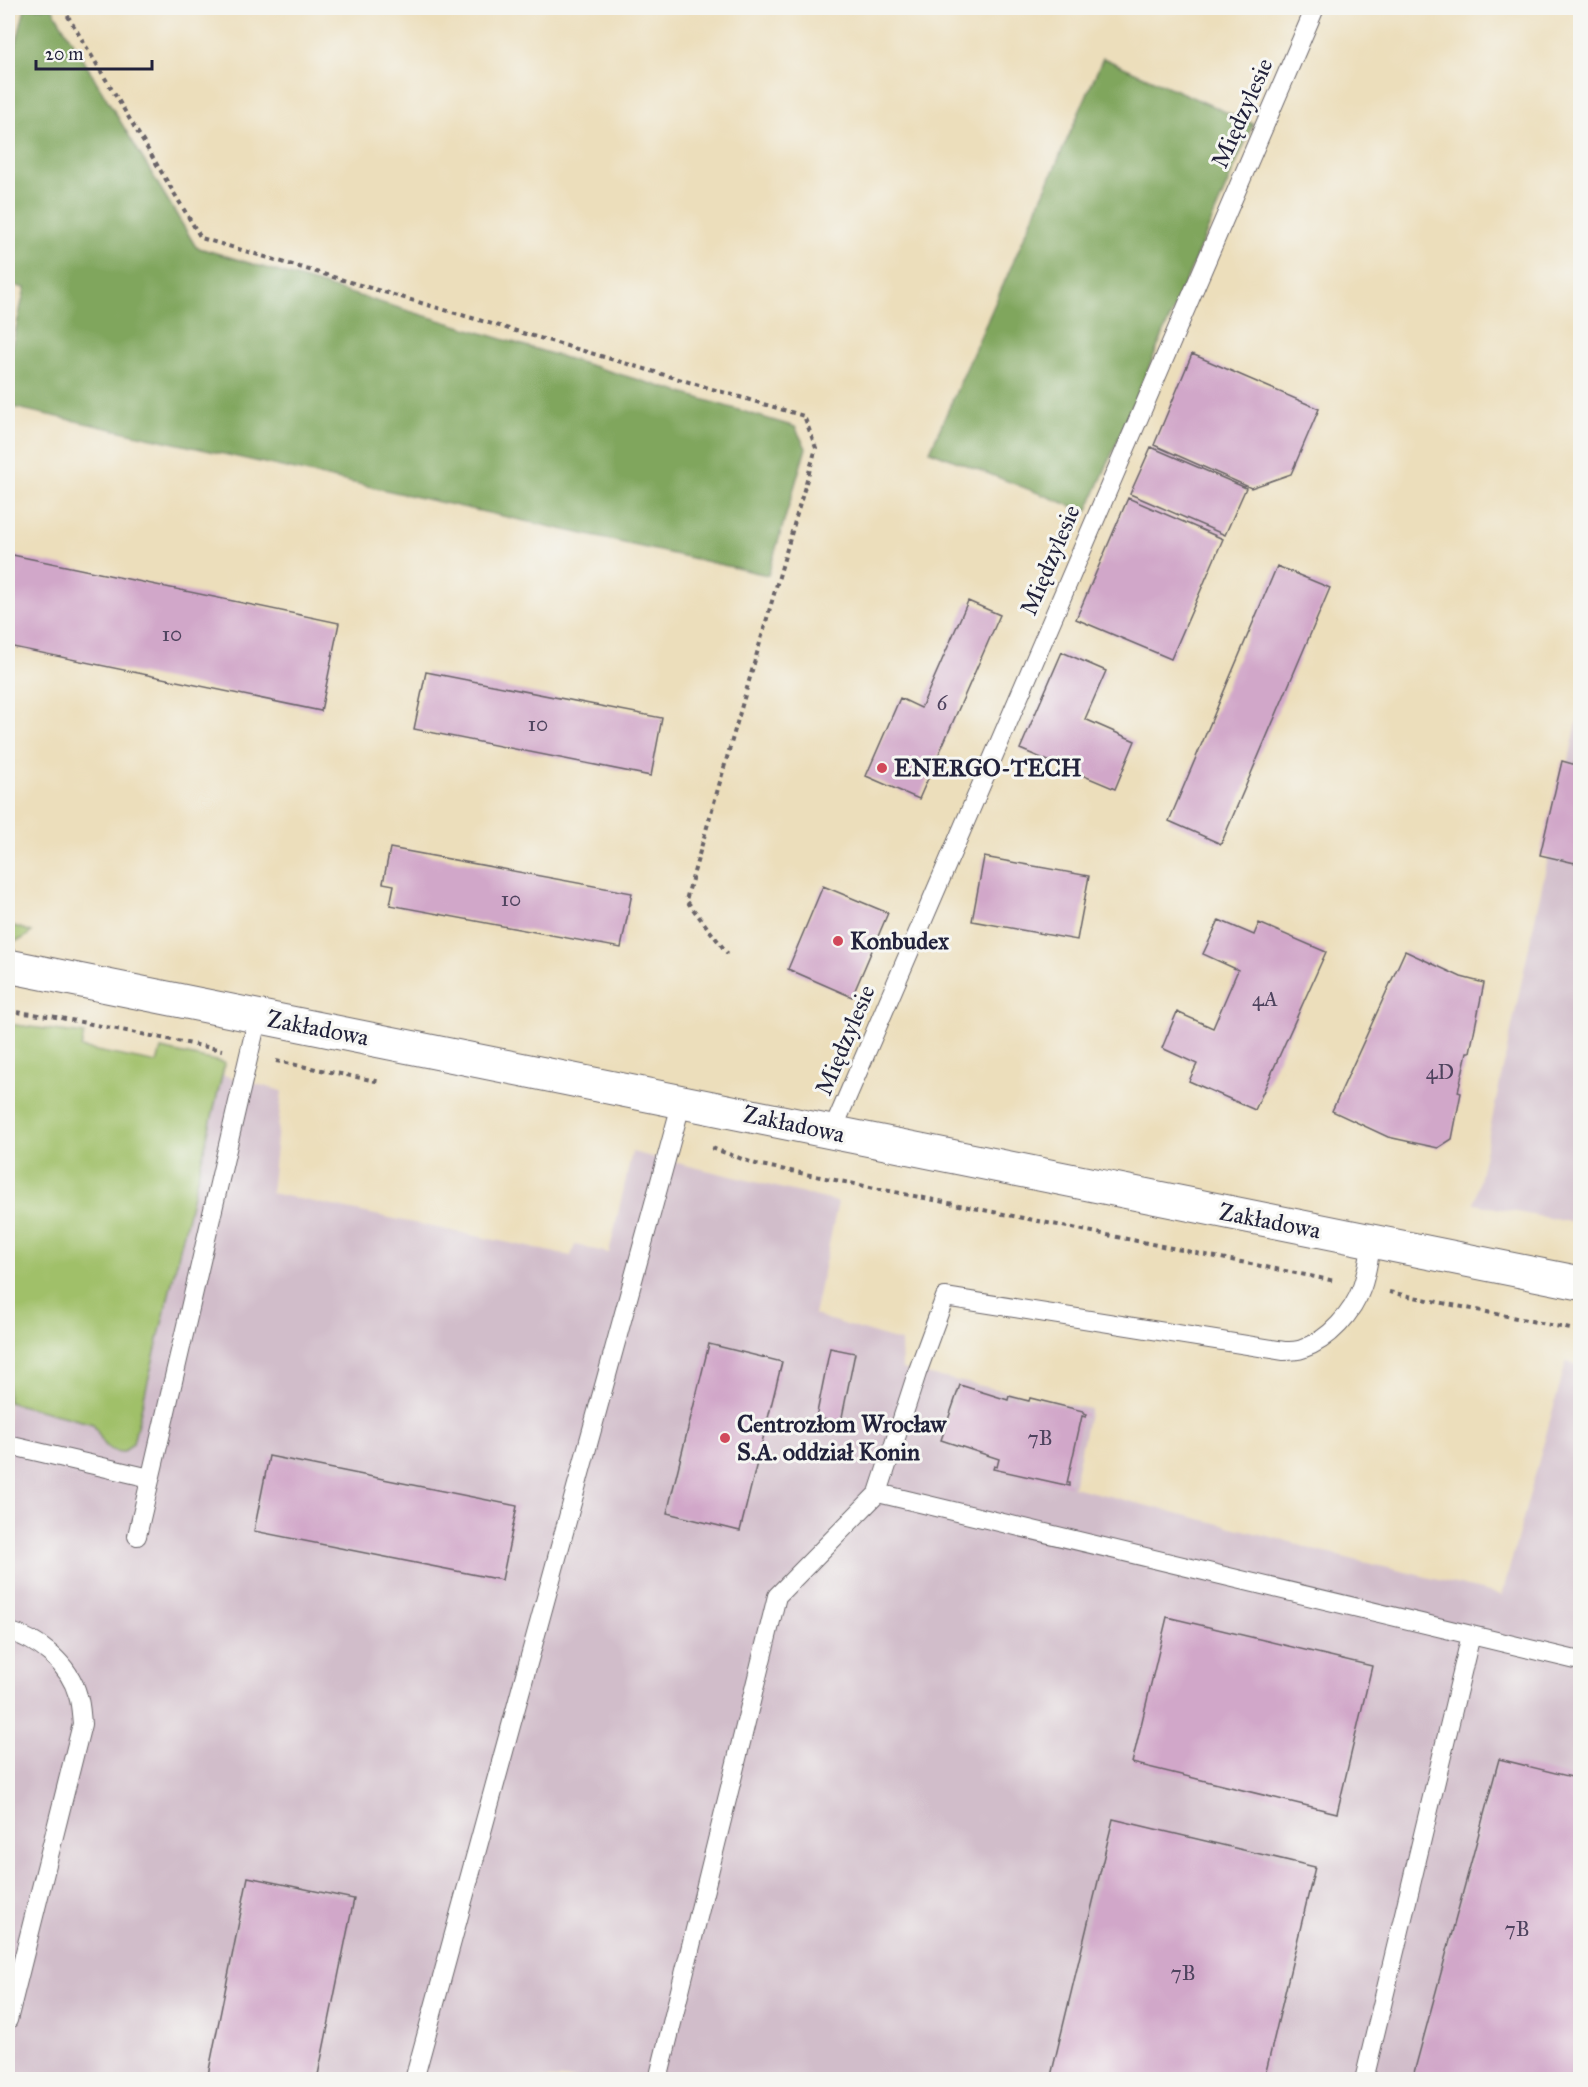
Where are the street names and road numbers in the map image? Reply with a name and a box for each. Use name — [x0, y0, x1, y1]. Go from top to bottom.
street label: Międzylesie — [1204, 53, 1280, 173]
street label: Międzylesie — [1013, 500, 1087, 620]
street label: Międzylesie — [808, 980, 882, 1100]
street label: Zakładowa — [265, 1003, 372, 1053]
street label: Zakładowa — [741, 1099, 848, 1150]
street label: Zakładowa — [1217, 1196, 1324, 1246]

